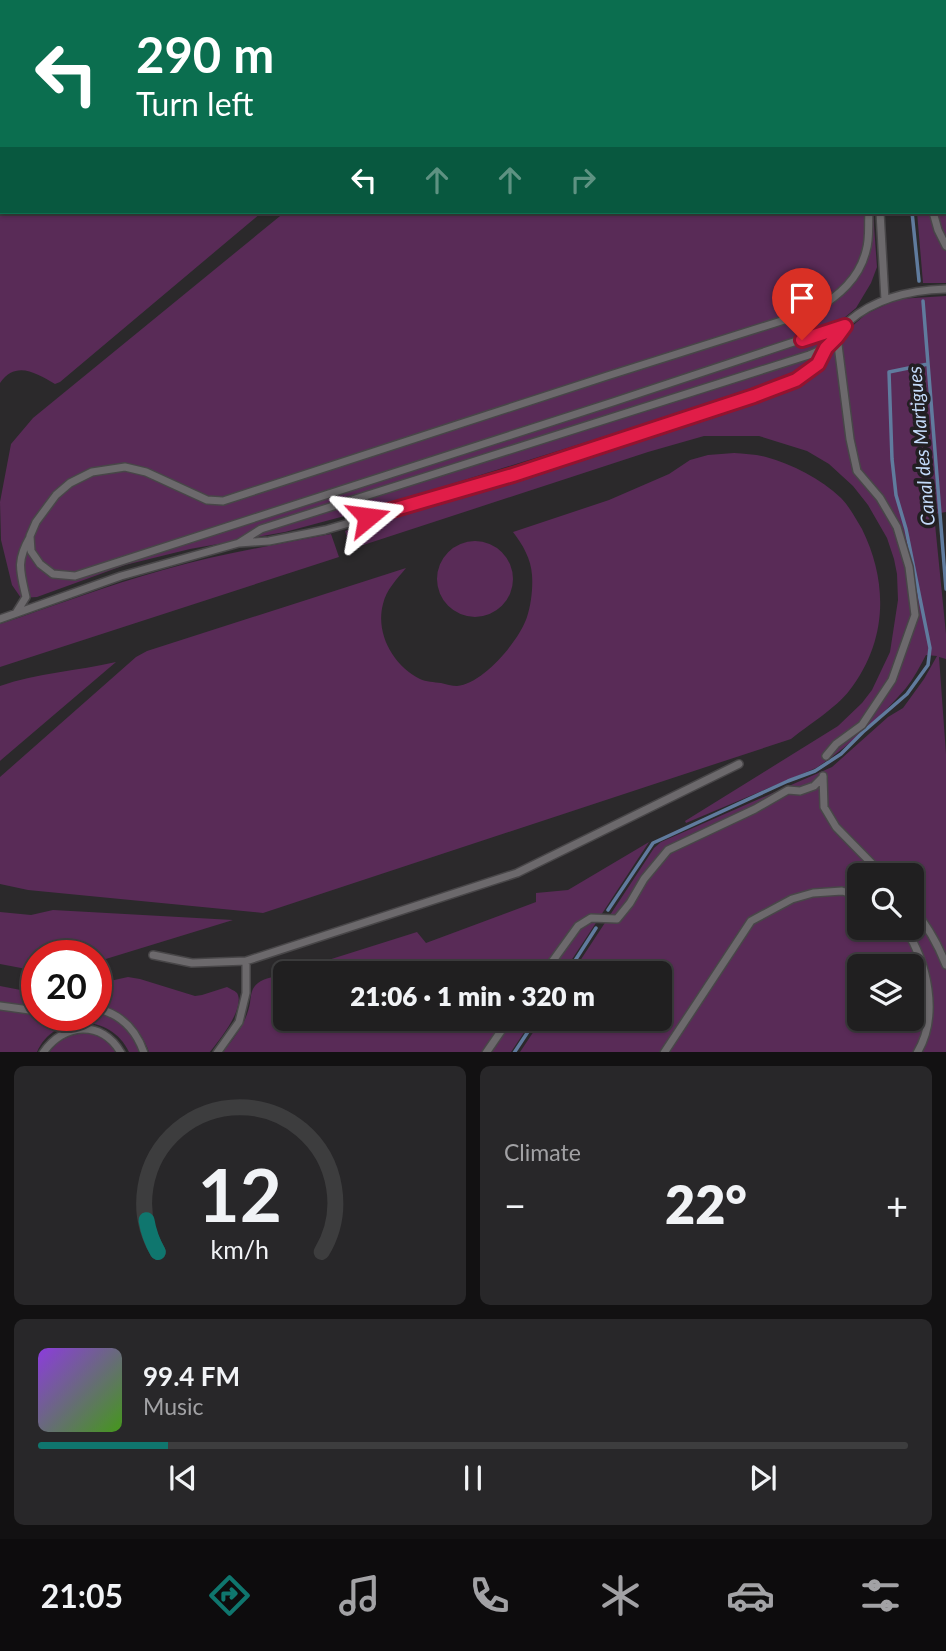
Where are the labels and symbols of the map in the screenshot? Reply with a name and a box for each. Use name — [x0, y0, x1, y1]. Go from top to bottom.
pin — [772, 268, 832, 340]
water label: Canal des Martigues — [902, 365, 939, 527]
position arrow — [331, 480, 405, 554]
speed limit sign: 20 — [21, 940, 112, 1031]

